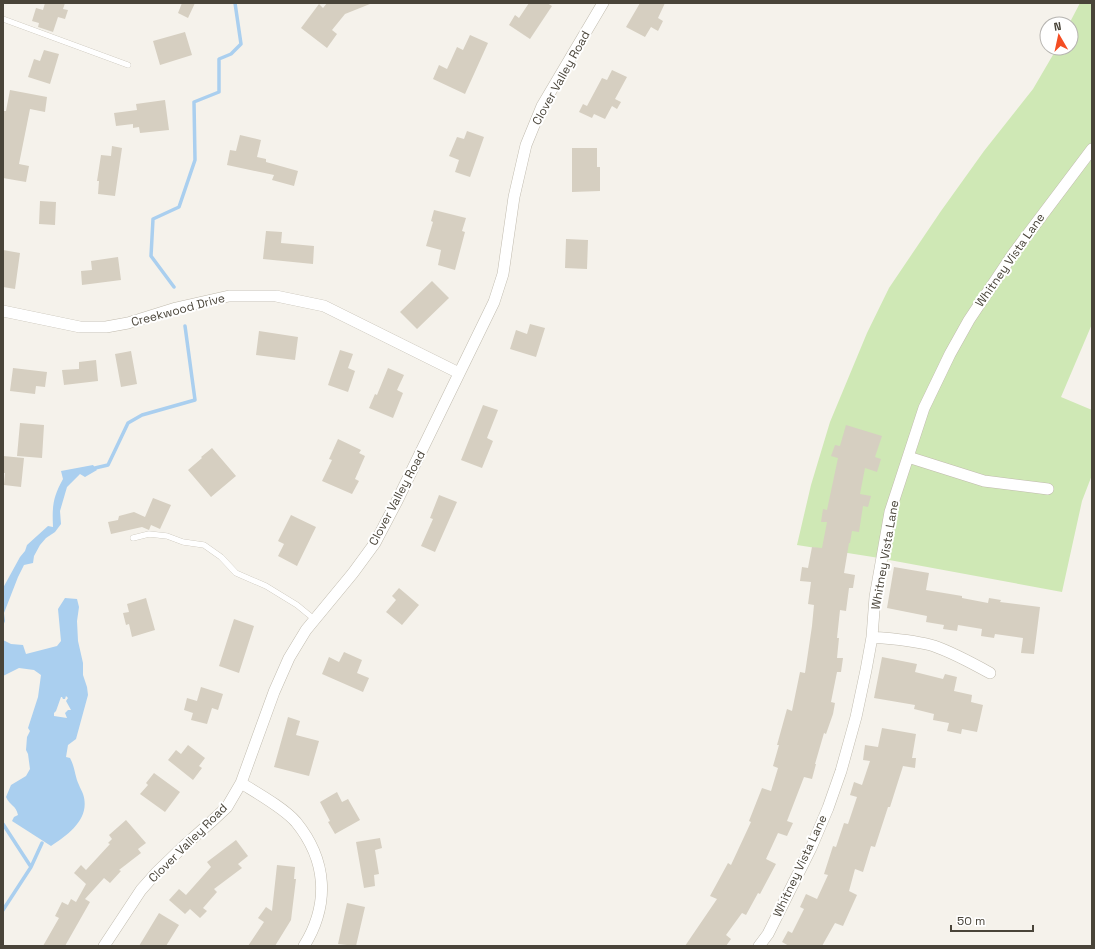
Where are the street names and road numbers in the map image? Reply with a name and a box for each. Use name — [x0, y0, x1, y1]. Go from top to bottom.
street label: Clover Valley Road — [528, 28, 594, 128]
street label: Whitney Vista Lane — [972, 210, 1048, 310]
street label: Creekwood Drive — [129, 290, 227, 330]
street label: Clover Valley Road — [365, 448, 429, 548]
street label: Whitney Vista Lane — [867, 499, 903, 611]
street label: Clover Valley Road — [145, 800, 231, 886]
street label: Whitney Vista Lane — [769, 812, 831, 920]

